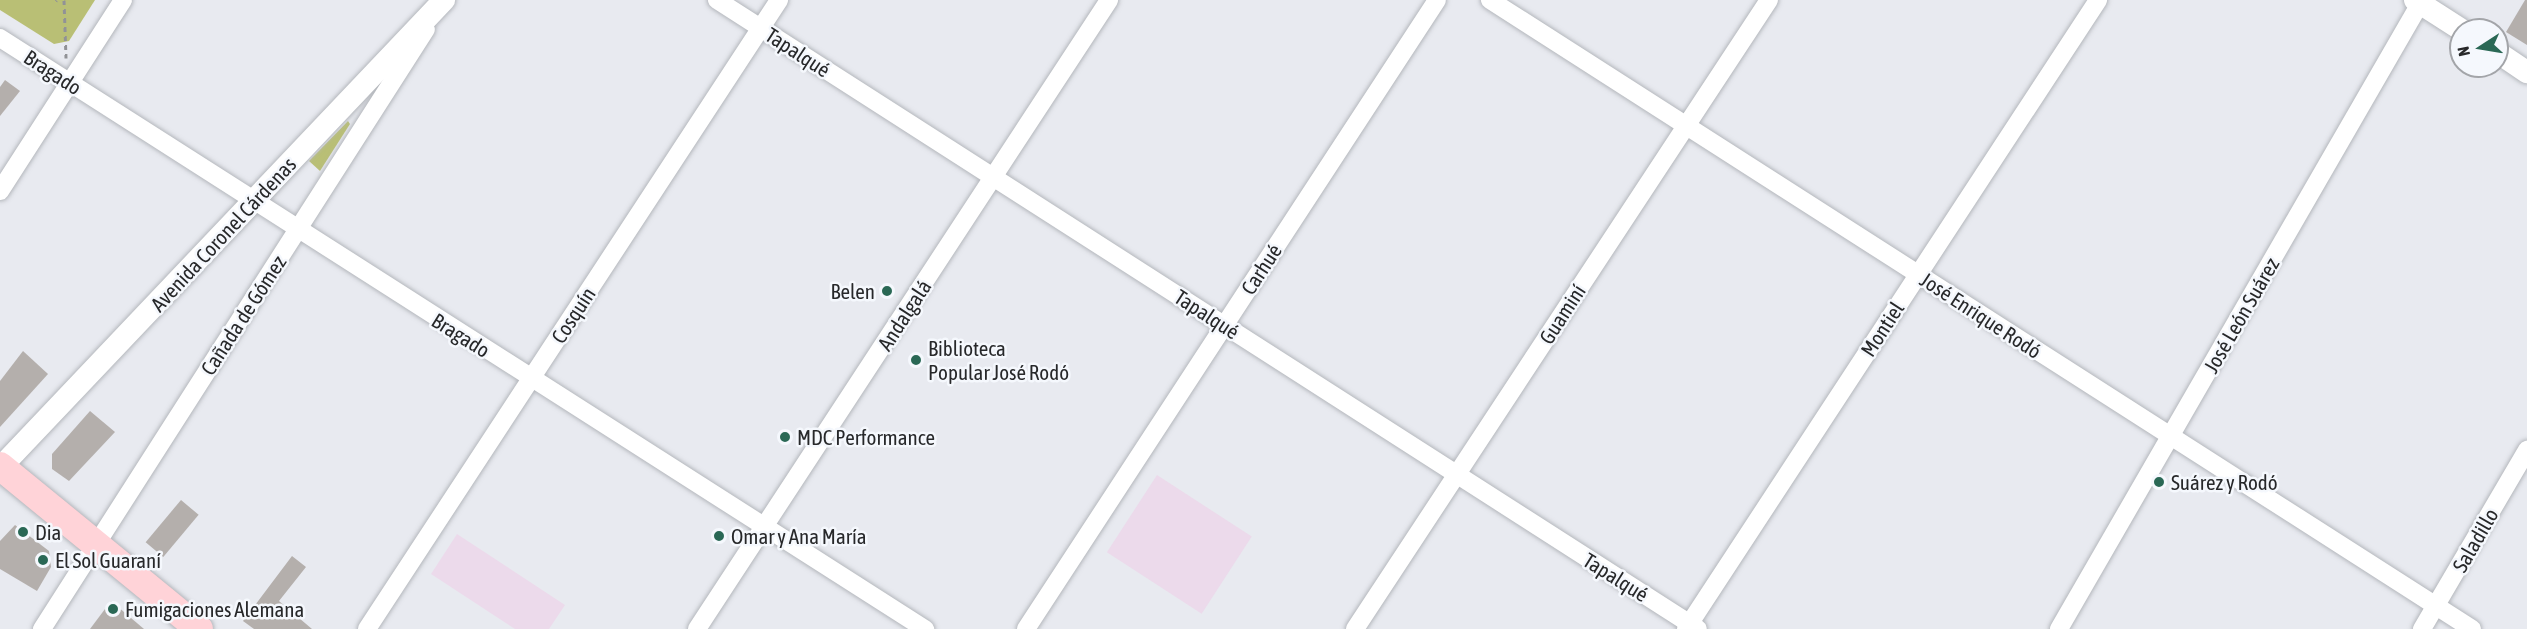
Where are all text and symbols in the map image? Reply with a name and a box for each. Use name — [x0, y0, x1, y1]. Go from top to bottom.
north arrow — [2449, 18, 2509, 78]
street label: Tapalqué — [761, 22, 835, 82]
street label: Bragado — [19, 44, 87, 100]
text: N — [2454, 45, 2473, 58]
street label: Avenida Coronel Cárdenas — [145, 152, 301, 316]
street label: Carhué — [1235, 239, 1287, 299]
street label: Cañada de Gómez — [195, 251, 291, 379]
street label: José León Suárez — [2198, 253, 2284, 377]
street label: José Enrique Rodó — [1916, 267, 2046, 363]
street label: Andalgalá — [872, 275, 936, 355]
place label: Belen — [830, 278, 875, 304]
street label: Guaminí — [1533, 279, 1591, 349]
street label: Cosquín — [546, 282, 600, 348]
marker: Belen — [880, 284, 894, 298]
street label: Tapalqué — [1170, 284, 1244, 344]
street label: Montiel — [1855, 297, 1909, 361]
street label: Bragado — [427, 307, 495, 363]
place label: Biblioteca Popular José Rodó — [928, 335, 1069, 385]
marker: Biblioteca Popular José Rodó — [909, 353, 923, 367]
place label: MDC Performance — [797, 424, 935, 450]
marker: MDC Performance — [778, 430, 792, 444]
place label: Suárez y Rodó — [2171, 469, 2278, 495]
marker: Suárez y Rodó — [2152, 475, 2166, 489]
street label: Saladillo — [2447, 504, 2503, 576]
place label: Dia — [35, 519, 61, 545]
place label: Omar y Ana María — [731, 523, 866, 549]
marker: Dia — [16, 525, 30, 539]
marker: Omar y Ana María — [712, 529, 726, 543]
place label: El Sol Guaraní — [55, 547, 161, 573]
street label: Tapalqué — [1579, 547, 1653, 607]
marker: El Sol Guaraní — [36, 553, 50, 567]
place label: Fumigaciones Alemana — [125, 596, 304, 622]
marker: Fumigaciones Alemana — [106, 602, 120, 616]

